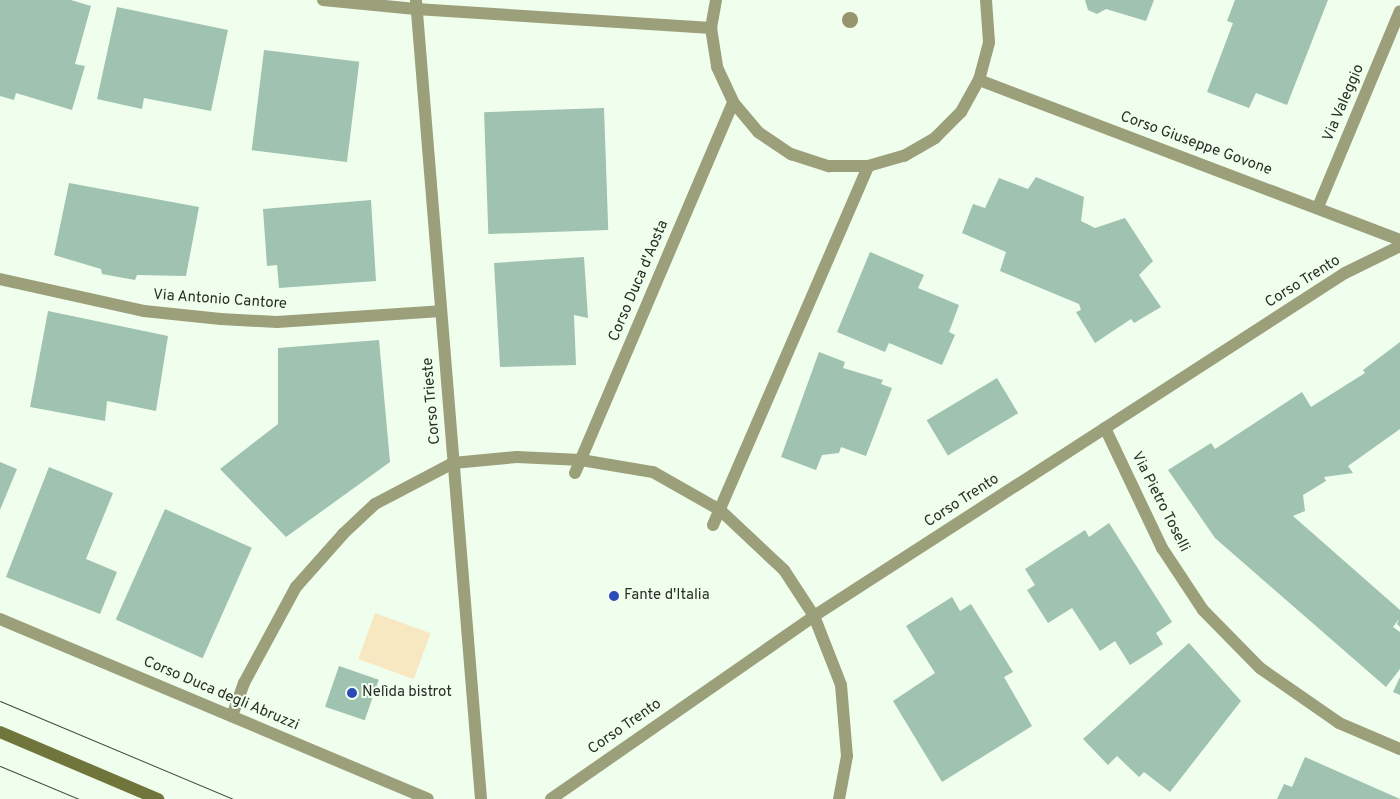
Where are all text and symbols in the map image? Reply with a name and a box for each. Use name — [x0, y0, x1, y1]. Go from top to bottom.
street label: Via Valeggio — [1320, 61, 1368, 145]
street label: Corso Giuseppe Govone — [1118, 108, 1274, 180]
street label: Corso Duca d'Aosta — [605, 218, 673, 344]
street label: Corso Trento — [1262, 252, 1344, 312]
street label: Via Antonio Cantore — [152, 286, 288, 314]
street label: Corso Trieste — [419, 356, 445, 446]
street label: Via Pietro Toselli — [1127, 449, 1193, 555]
street label: Corso Trento — [921, 470, 1003, 532]
place label: Fante d'Italia — [624, 587, 710, 605]
marker: Fante d'Italia — [608, 590, 620, 602]
street label: Corso Duca degli Abruzzi — [140, 653, 302, 735]
place label: Nelìda bistrot — [362, 684, 452, 702]
marker: Nelìda bistrot — [346, 687, 358, 699]
street label: Corso Trento — [585, 695, 665, 759]

